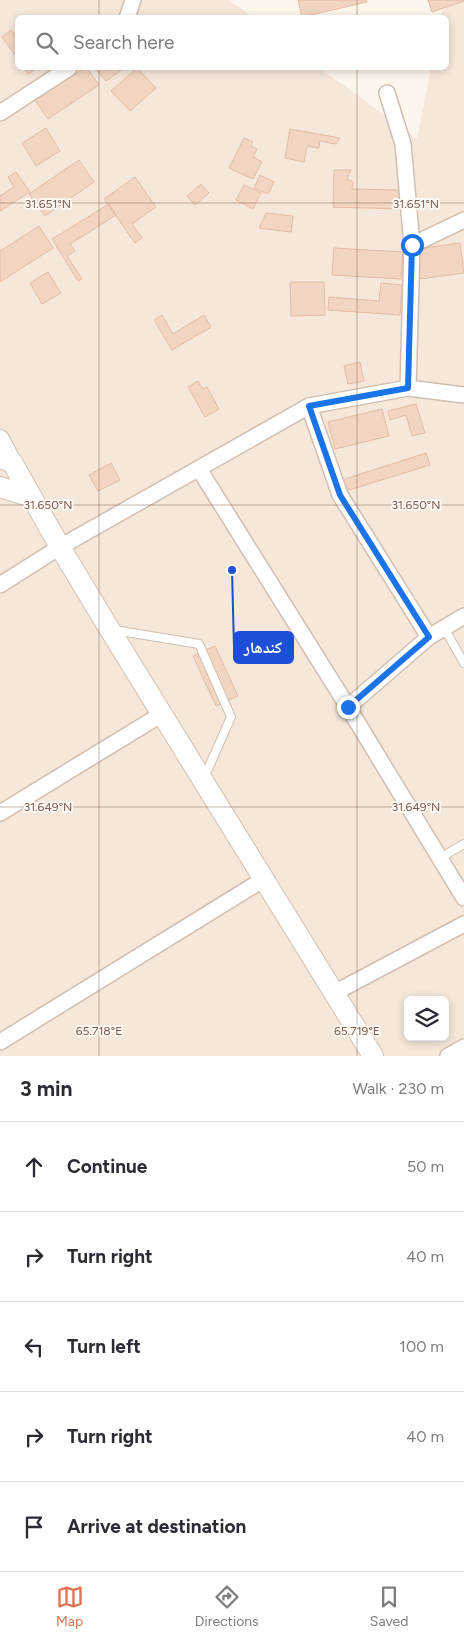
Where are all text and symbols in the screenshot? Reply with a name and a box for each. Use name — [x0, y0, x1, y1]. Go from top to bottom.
search box — [15, 15, 449, 70]
icon: search — [33, 29, 61, 57]
text: Search here — [73, 31, 175, 54]
text: 31.651°N — [25, 197, 71, 211]
text: 31.651°N — [393, 197, 439, 211]
route start — [401, 234, 424, 257]
text: 31.650°N — [23, 498, 73, 512]
text: 31.650°N — [391, 498, 441, 512]
callout: کندهار — [234, 632, 293, 663]
text: کندهار — [243, 638, 282, 657]
route end — [337, 696, 360, 719]
text: 31.649°N — [24, 800, 72, 814]
text: 31.649°N — [392, 800, 440, 814]
map controls — [404, 996, 449, 1041]
button: layers — [404, 996, 449, 1041]
text: 65.718°E — [76, 1024, 122, 1038]
text: 65.719°E — [334, 1024, 380, 1038]
text: 3 min — [20, 1076, 72, 1101]
text: Walk · 230 m — [352, 1079, 444, 1098]
icon: ahead — [20, 1153, 48, 1181]
text: Continue — [67, 1155, 147, 1178]
text: 50 m — [407, 1157, 444, 1176]
icon: right — [20, 1243, 48, 1271]
text: Turn right — [67, 1245, 153, 1268]
text: 40 m — [406, 1247, 444, 1266]
icon: left — [20, 1333, 48, 1361]
text: Turn left — [67, 1335, 141, 1358]
text: 100 m — [399, 1337, 444, 1356]
icon: right — [20, 1423, 48, 1451]
text: Turn right — [67, 1425, 153, 1448]
text: 40 m — [406, 1427, 444, 1446]
icon: arrive — [20, 1513, 48, 1541]
text: Arrive at destination — [67, 1515, 246, 1538]
tab: Map — [56, 1583, 84, 1630]
tab: Directions — [195, 1583, 259, 1630]
tab: Saved — [370, 1583, 408, 1630]

